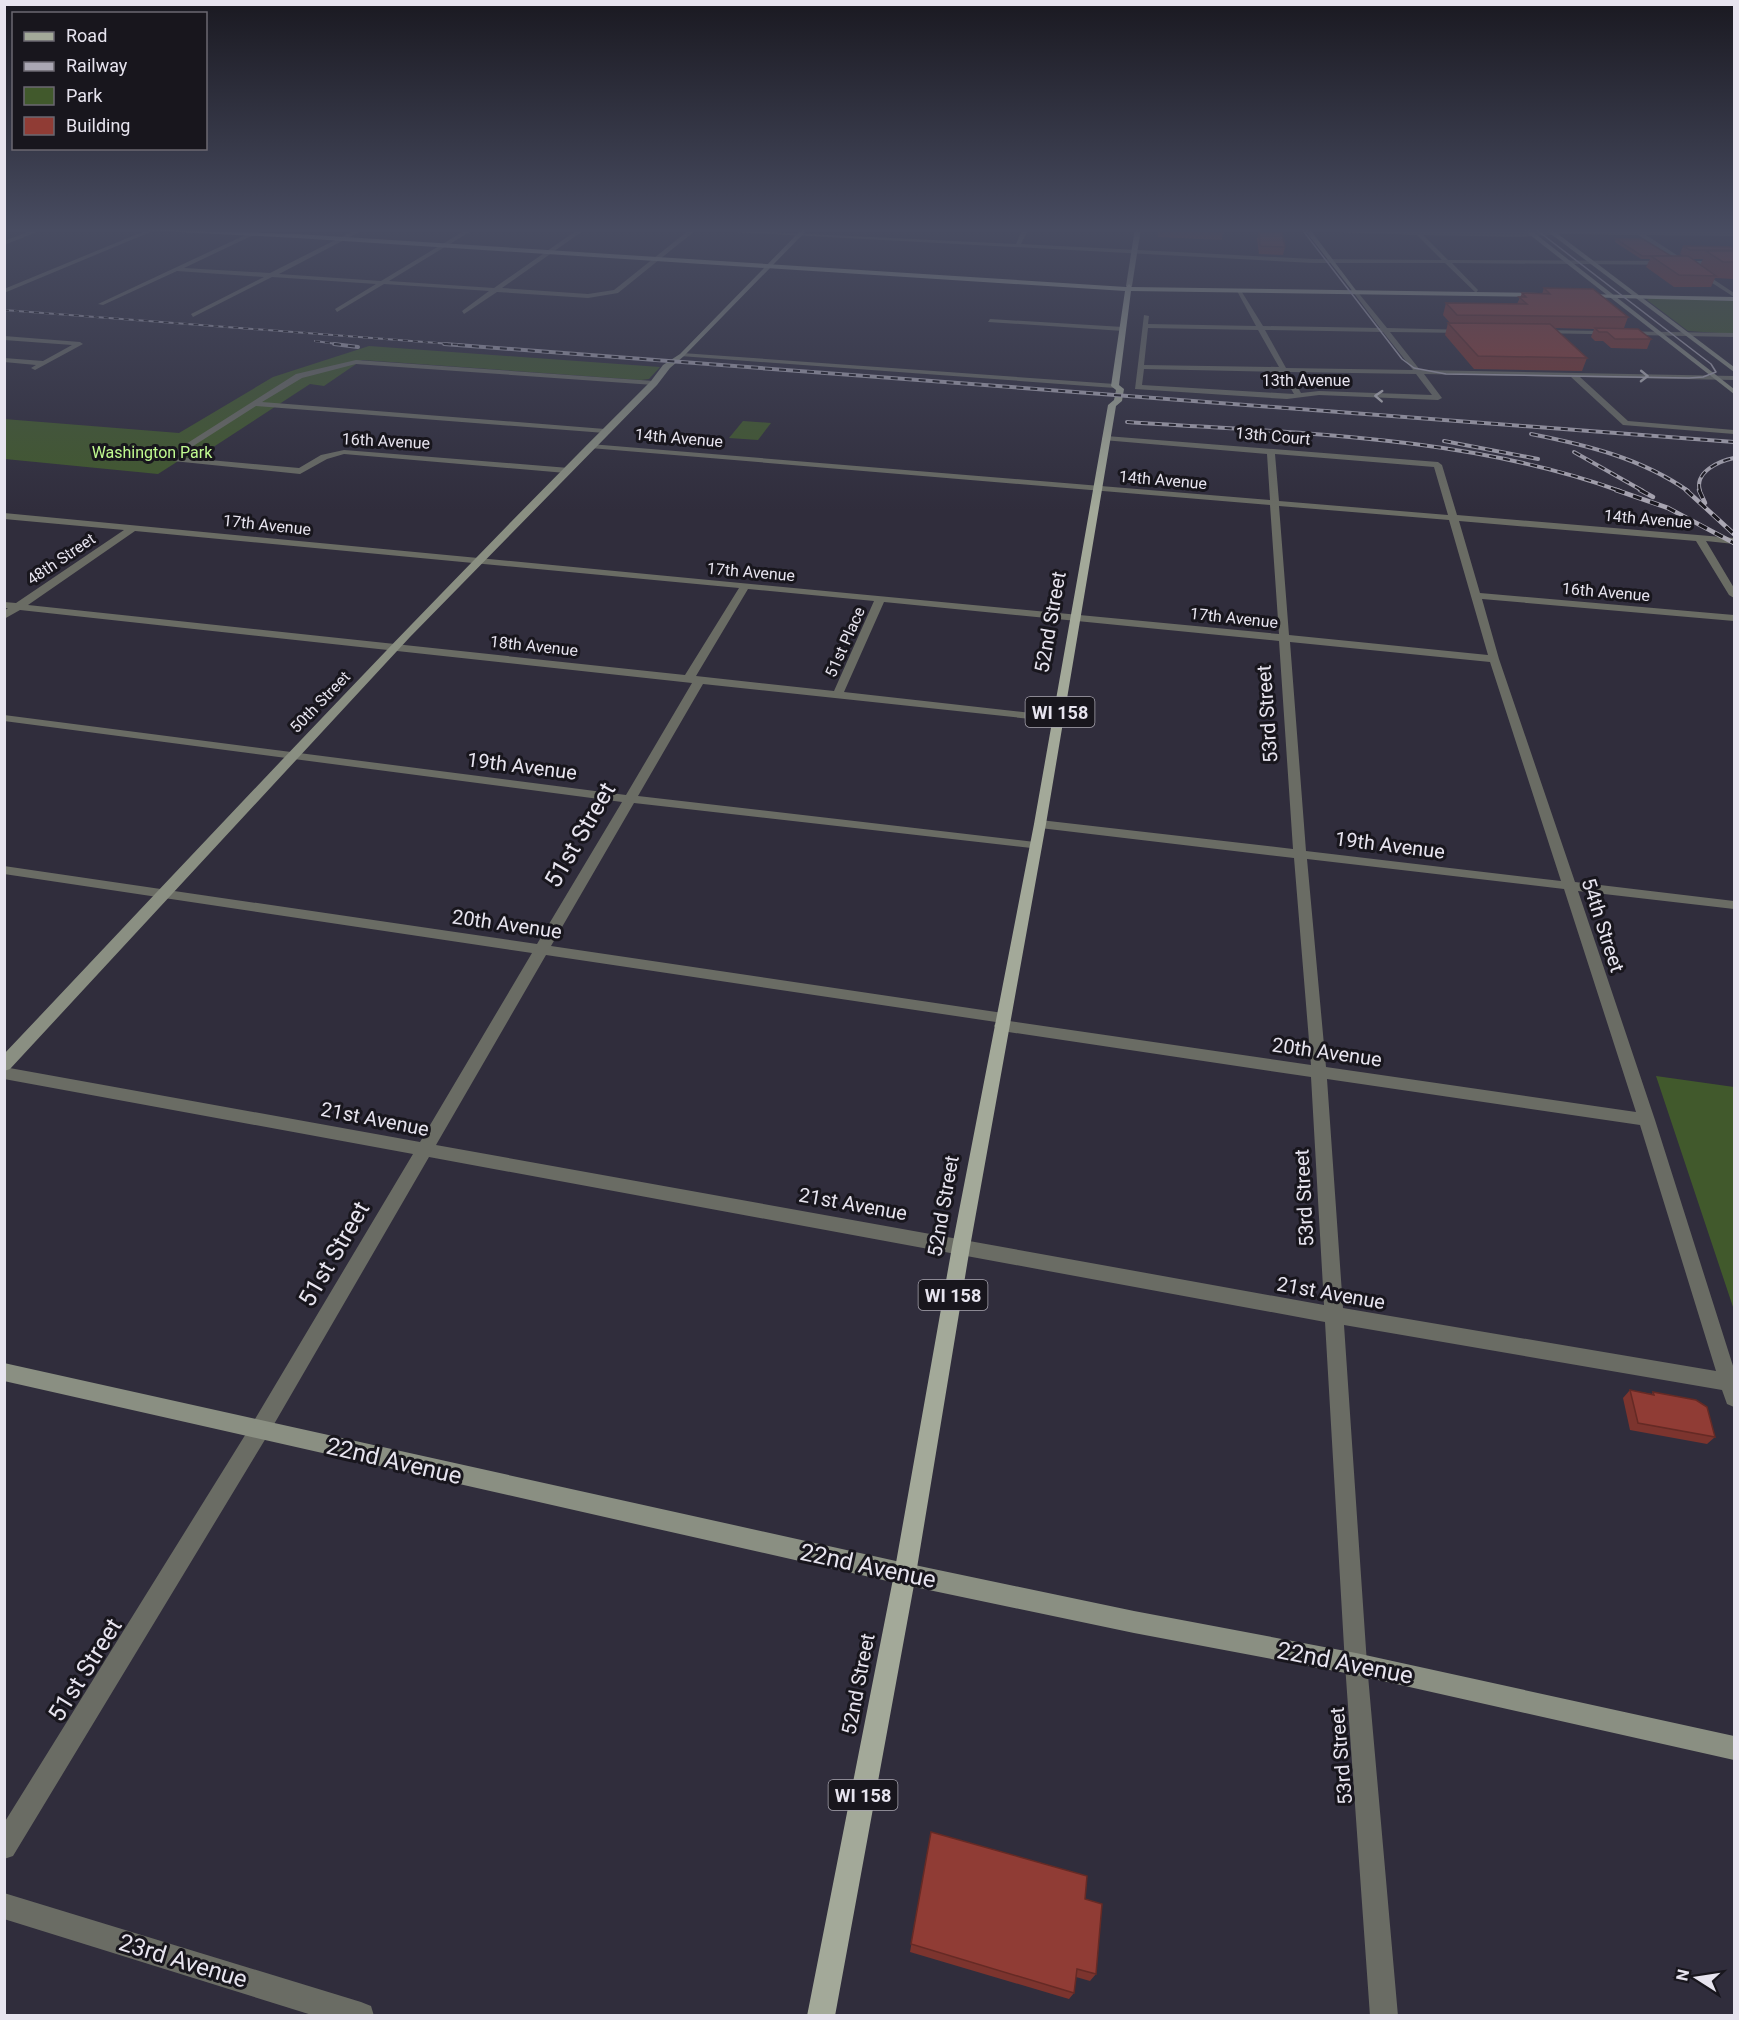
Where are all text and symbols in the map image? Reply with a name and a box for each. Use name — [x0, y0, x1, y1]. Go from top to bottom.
legend — [12, 12, 207, 150]
text: Road — [66, 25, 107, 46]
text: Railway — [66, 55, 128, 76]
text: Park — [66, 85, 103, 106]
text: Building — [66, 115, 130, 136]
one-way arrow — [1639, 370, 1648, 382]
street label: 13th Avenue — [1262, 371, 1350, 390]
one-way arrow — [1375, 390, 1384, 403]
street label: 13th Court — [1235, 423, 1311, 449]
street label: 14th Avenue — [634, 425, 724, 451]
street label: 16th Avenue — [341, 429, 431, 453]
park label: Washington Park — [92, 443, 213, 462]
street label: 14th Avenue — [1118, 467, 1208, 493]
street label: 14th Avenue — [1603, 506, 1693, 532]
street label: 17th Avenue — [222, 511, 312, 539]
street label: 48th Street — [23, 529, 99, 589]
street label: 17th Avenue — [706, 559, 796, 585]
street label: 52nd Street — [1029, 569, 1071, 675]
street label: 16th Avenue — [1561, 579, 1651, 605]
street label: 51st Place — [821, 604, 869, 680]
street label: 17th Avenue — [1189, 604, 1279, 632]
street label: 18th Avenue — [489, 632, 579, 660]
street label: 53rd Street — [1252, 664, 1282, 764]
street label: 50th Street — [286, 667, 354, 737]
road number: WI 158 — [1026, 697, 1094, 727]
street label: 19th Avenue — [466, 747, 578, 785]
street label: 51st Street — [539, 777, 621, 892]
street label: 19th Avenue — [1334, 826, 1446, 864]
street label: 54th Street — [1576, 875, 1630, 975]
street label: 20th Avenue — [451, 904, 563, 944]
street label: 20th Avenue — [1271, 1032, 1383, 1072]
street label: 21st Avenue — [319, 1097, 431, 1141]
street label: 53rd Street — [1289, 1148, 1319, 1248]
street label: 52nd Street — [922, 1153, 964, 1259]
street label: 21st Avenue — [797, 1183, 909, 1225]
street label: 51st Street — [293, 1196, 375, 1311]
street label: 21st Avenue — [1275, 1272, 1387, 1314]
road number: WI 158 — [918, 1280, 988, 1310]
street label: 22nd Avenue — [324, 1432, 464, 1490]
street label: 22nd Avenue — [797, 1538, 939, 1594]
street label: 51st Street — [42, 1613, 128, 1727]
street label: 52nd Street — [836, 1631, 880, 1737]
street label: 22nd Avenue — [1274, 1636, 1416, 1690]
street label: 53rd Street — [1325, 1706, 1357, 1806]
road number: WI 158 — [828, 1780, 898, 1810]
street label: 23rd Avenue — [115, 1928, 251, 1994]
north arrow — [1667, 1948, 1727, 2008]
text: N — [1672, 1967, 1693, 1982]

